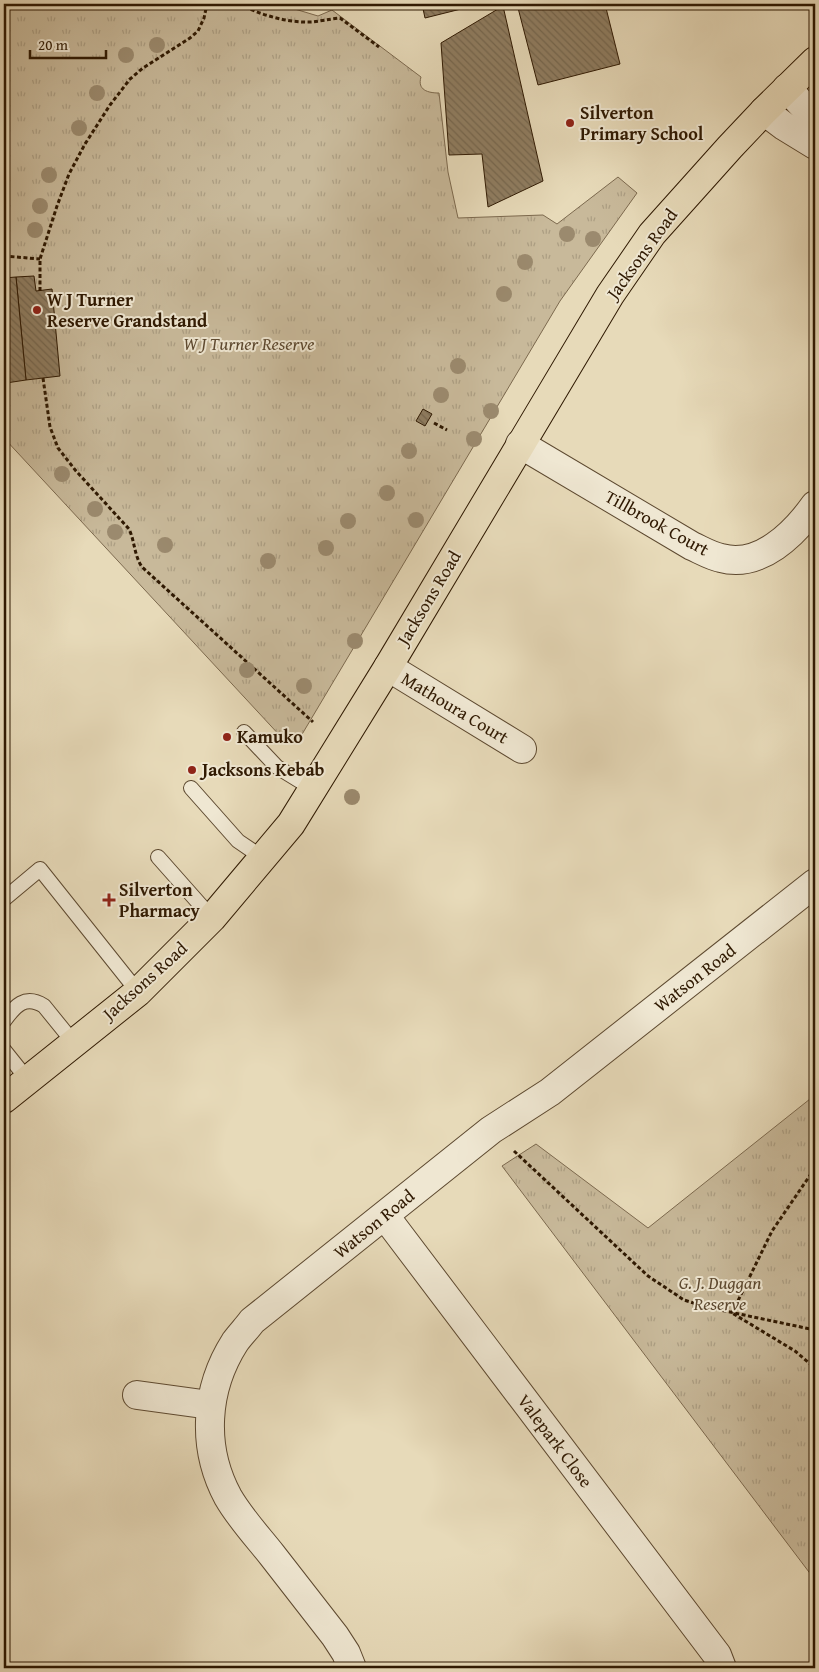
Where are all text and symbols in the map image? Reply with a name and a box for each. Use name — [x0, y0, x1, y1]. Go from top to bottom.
scale bar — [30, 28, 106, 60]
text: 20 m — [38, 34, 69, 55]
place label: Silverton Primary School — [580, 99, 704, 147]
marker: Silverton Primary School — [564, 117, 576, 129]
street label: Jacksons Road — [598, 202, 684, 306]
place label: W J Turner Reserve Grandstand — [47, 286, 208, 334]
marker: W J Turner Reserve Grandstand — [31, 304, 43, 316]
park label: W J Turner Reserve — [183, 330, 315, 357]
street label: Tillbrook Court — [600, 483, 715, 563]
street label: Jacksons Road — [389, 545, 468, 652]
street label: Mathoura Court — [397, 665, 515, 751]
place label: Kamuko — [237, 723, 303, 750]
marker: Kamuko — [221, 731, 233, 743]
place label: Jacksons Kebab — [199, 756, 325, 783]
marker: Jacksons Kebab — [186, 764, 198, 776]
place label: Silverton Pharmacy — [119, 876, 201, 924]
marker: Silverton Pharmacy — [103, 894, 115, 906]
street label: Jacksons Road — [95, 935, 193, 1028]
street label: Watson Road — [648, 937, 742, 1018]
street label: Watson Road — [327, 1182, 420, 1265]
park label: G. J. Duggan Reserve — [679, 1269, 761, 1317]
street label: Valepark Close — [511, 1388, 600, 1493]

